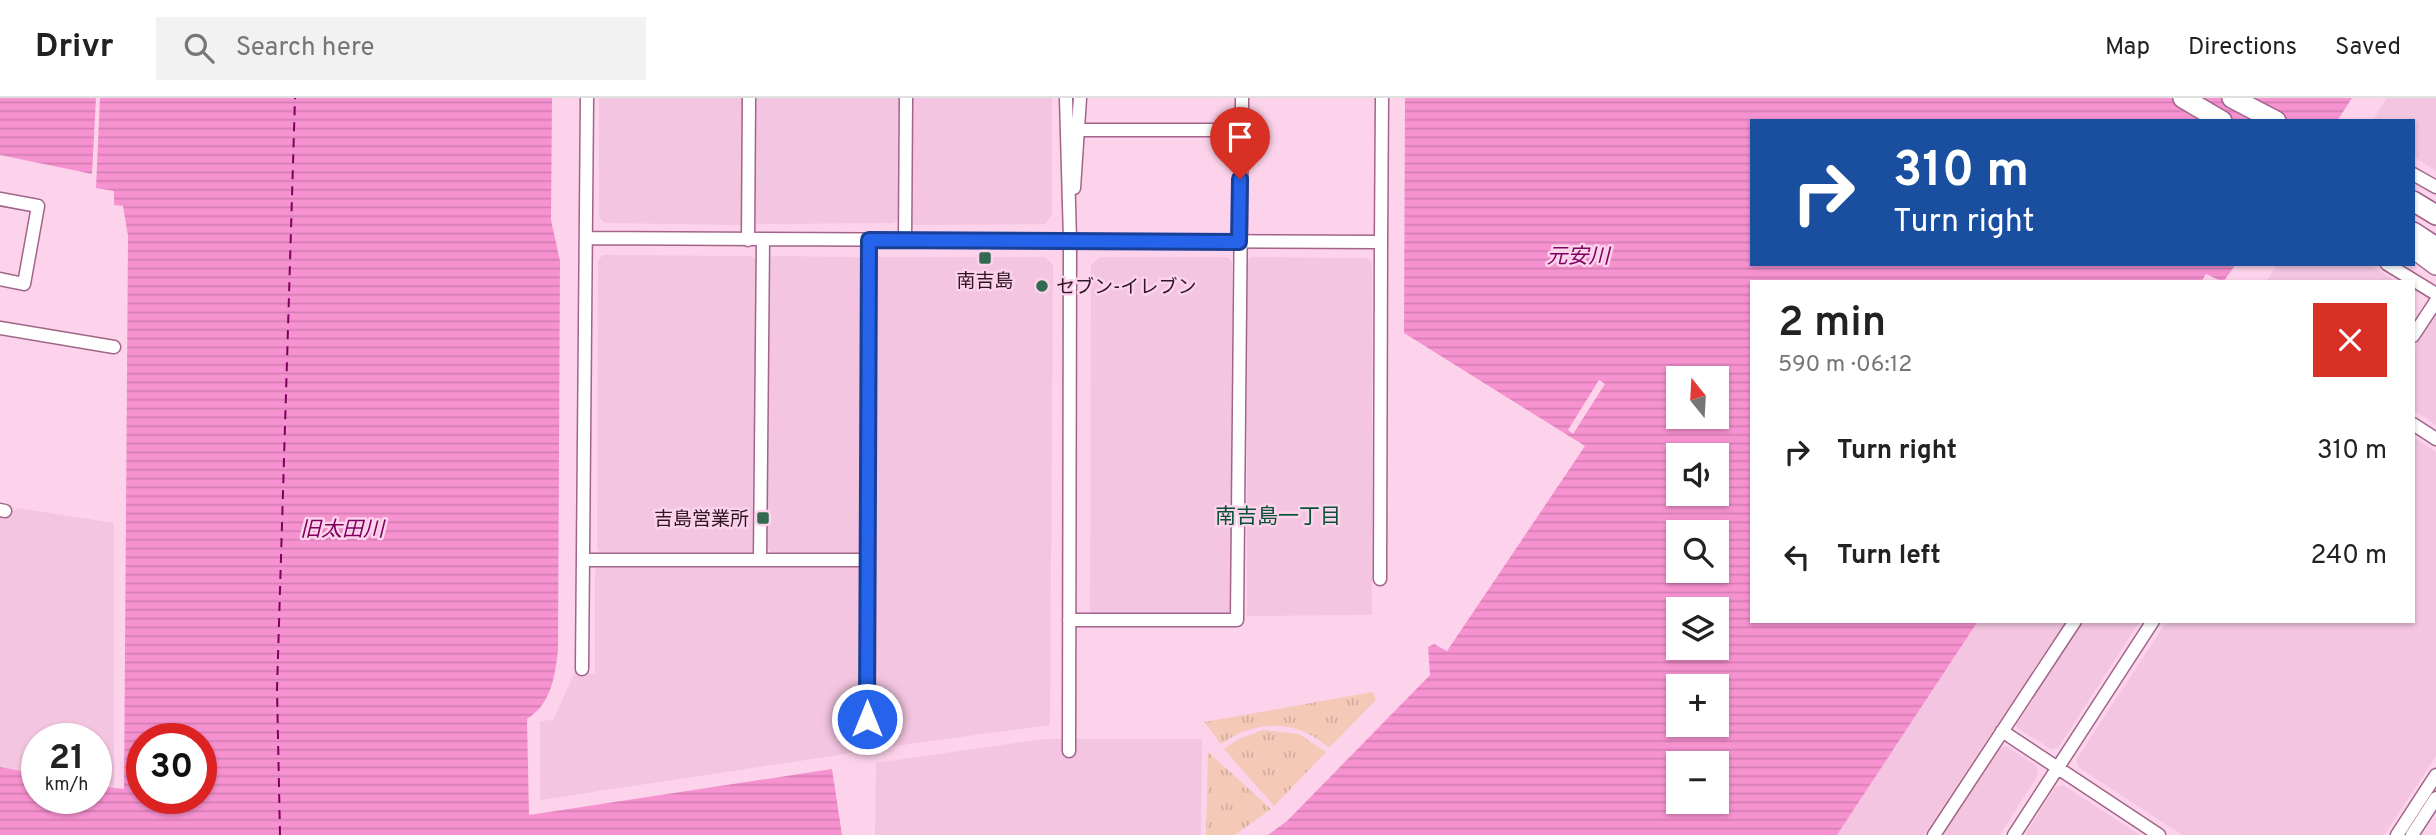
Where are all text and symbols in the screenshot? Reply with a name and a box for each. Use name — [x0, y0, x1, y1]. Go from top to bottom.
search box — [156, 17, 646, 80]
text: Drivr — [35, 27, 114, 69]
icon: search — [180, 29, 218, 67]
text: Search here — [236, 32, 375, 65]
text: Map — [2105, 33, 2150, 63]
text: Directions — [2188, 33, 2297, 63]
text: Saved — [2335, 33, 2401, 63]
pin — [1210, 107, 1270, 179]
icon: arrive — [1221, 118, 1259, 156]
text: 310 m — [1893, 142, 2029, 204]
icon: right — [1778, 147, 1869, 238]
text: Turn right — [1893, 203, 2035, 243]
water label: 元安川 — [1547, 244, 1611, 271]
marker: 南吉島 — [977, 250, 993, 266]
place label: 南吉島 — [956, 270, 1014, 294]
place label: セブン-イレブン — [1056, 276, 1197, 300]
marker: セブン-イレブン — [1034, 278, 1050, 294]
text: 2 min — [1778, 298, 1886, 351]
button: close — [2313, 303, 2387, 377]
text: 590 m · 06:12 — [1778, 351, 1912, 380]
north arrow — [1666, 366, 1729, 429]
map controls — [1666, 366, 1729, 814]
icon: right — [1778, 433, 1816, 471]
text: Turn right — [1837, 435, 1957, 468]
text: 310 m — [2317, 435, 2387, 468]
button: sound — [1666, 443, 1729, 506]
district label: 南吉島一丁目 — [1215, 504, 1341, 531]
place label: 吉島営業所 — [654, 508, 749, 532]
marker: 吉島営業所 — [755, 510, 771, 526]
water label: 旧太田川 — [300, 517, 386, 544]
button: search — [1666, 520, 1729, 583]
icon: left — [1778, 538, 1816, 576]
text: Turn left — [1837, 540, 1941, 573]
text: 240 m — [2310, 540, 2387, 573]
button: layers — [1666, 597, 1729, 660]
button: + — [1666, 674, 1729, 737]
position arrow — [830, 682, 904, 756]
speed limit sign: 30 — [126, 723, 217, 814]
text: 21 — [49, 737, 84, 781]
button: − — [1666, 751, 1729, 814]
text: km/h — [45, 774, 88, 797]

